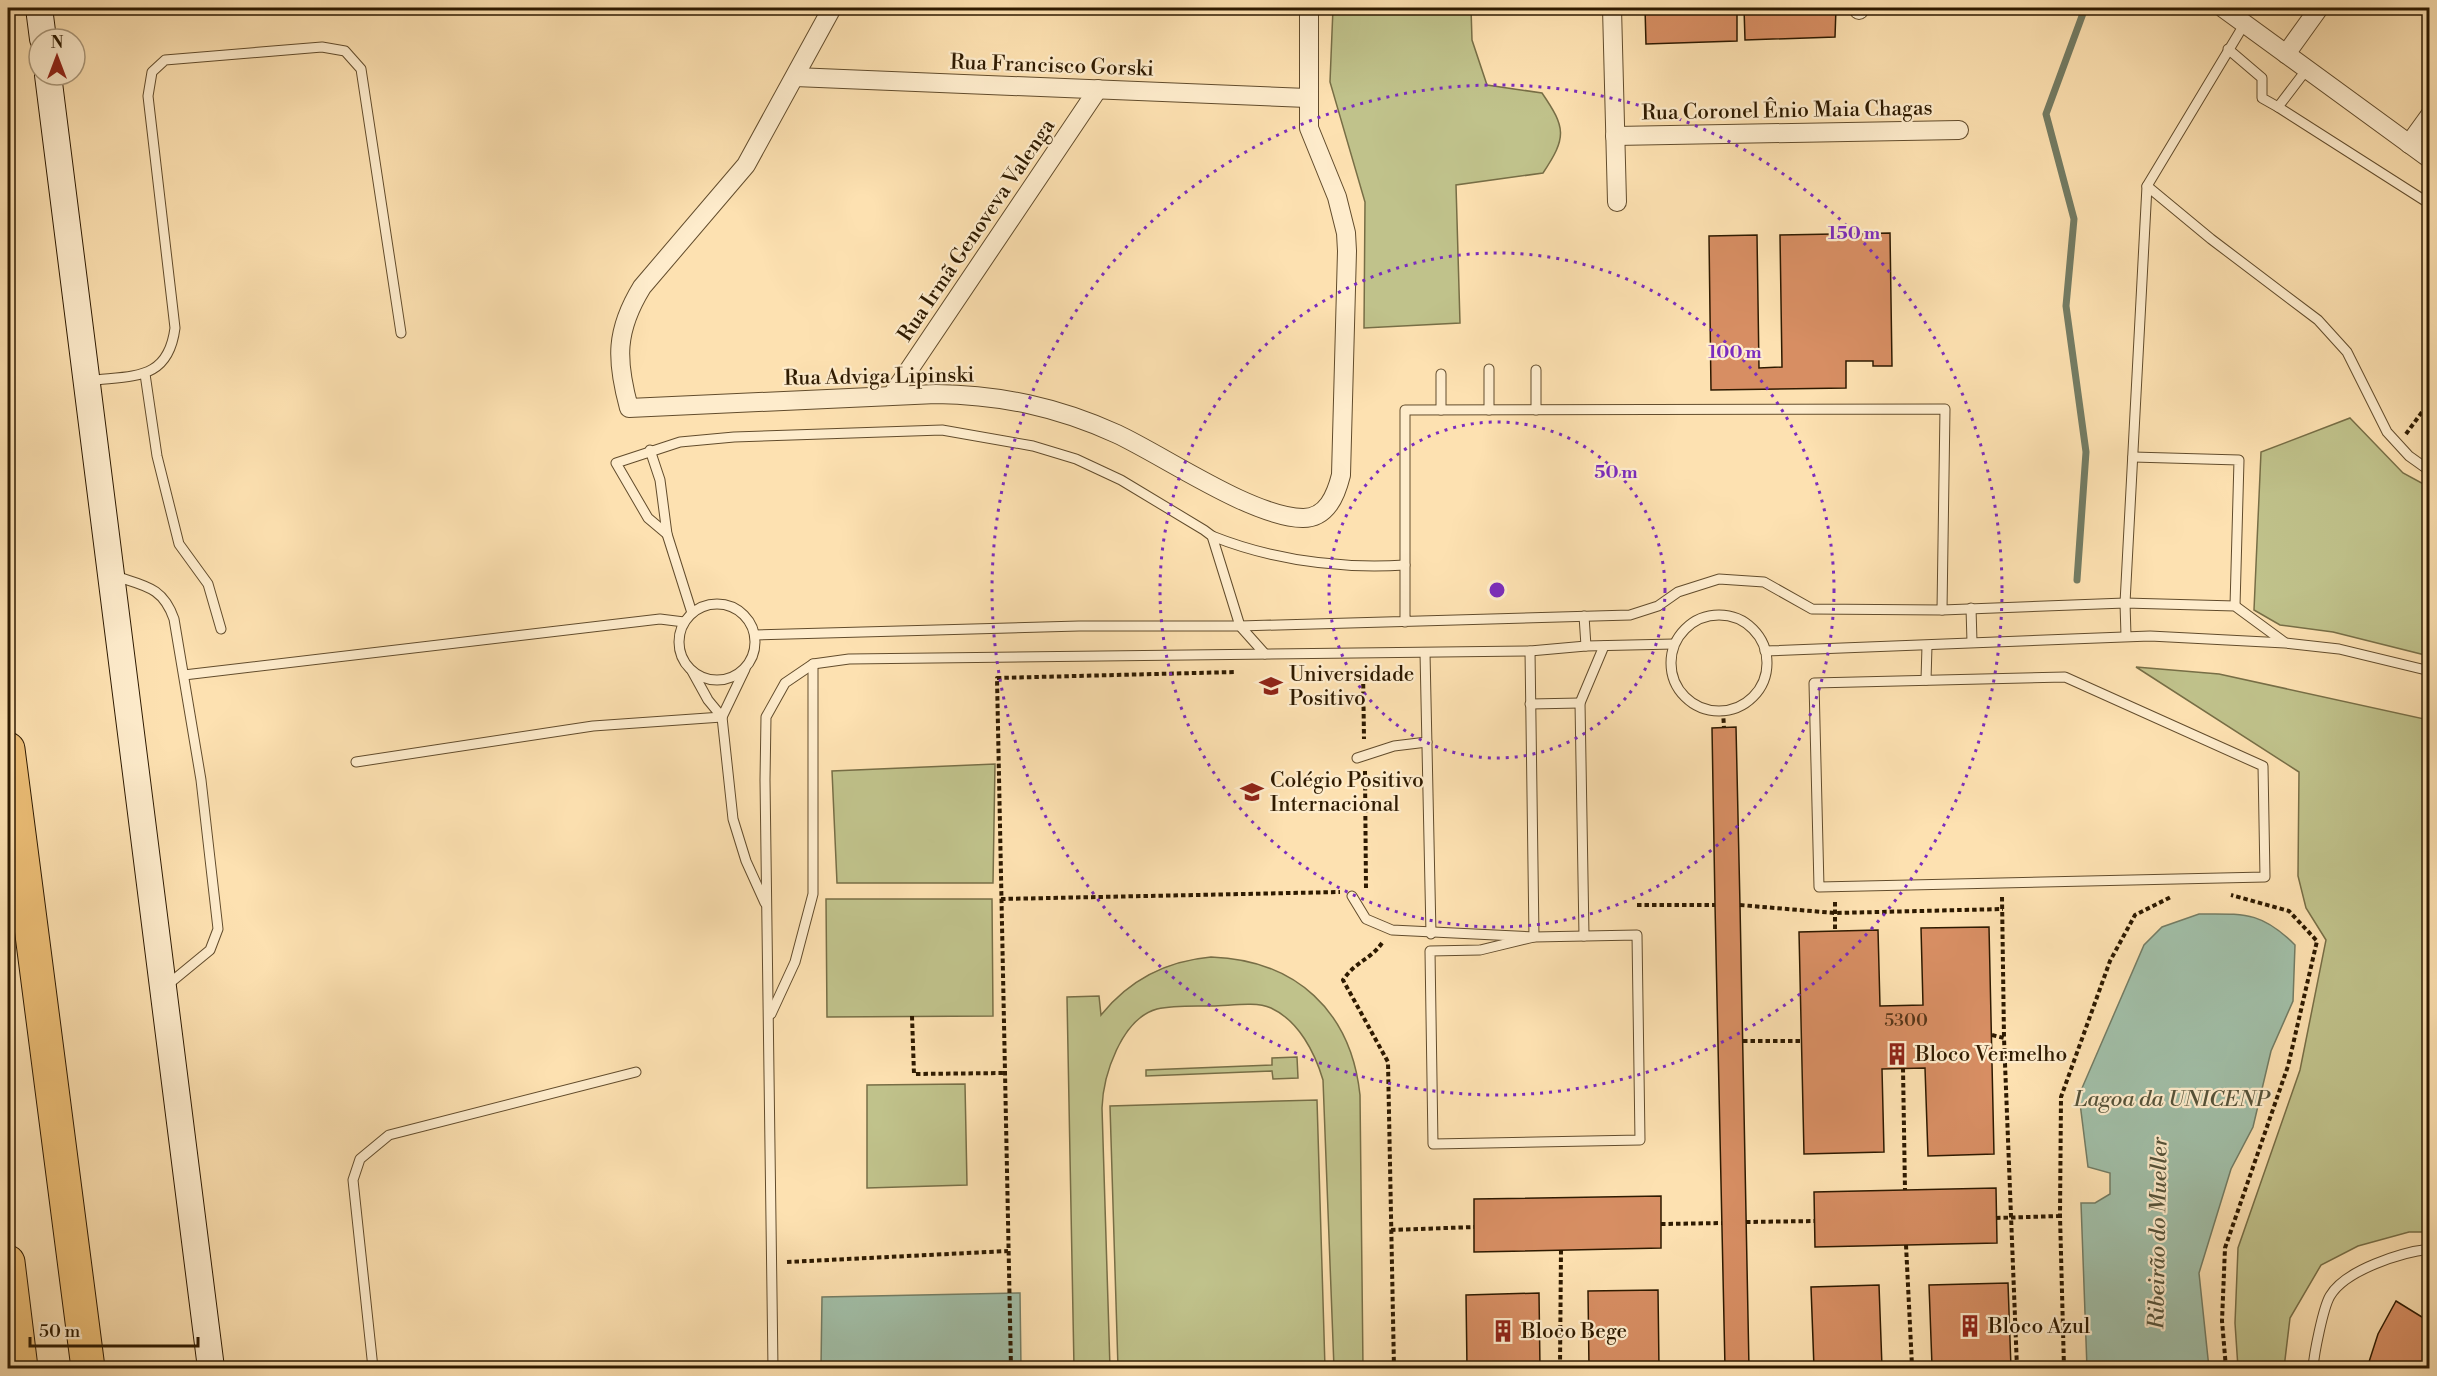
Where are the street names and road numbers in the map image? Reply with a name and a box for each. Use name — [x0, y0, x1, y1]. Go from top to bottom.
street label: Rua Francisco Gorski — [950, 49, 1154, 83]
street label: Rua Coronel Ênio Maia Chagas — [1641, 93, 1933, 127]
street label: Rua Irmã Genoveva Valenga — [893, 114, 1061, 347]
street label: Rua Adviga Lipinski — [784, 362, 974, 392]

